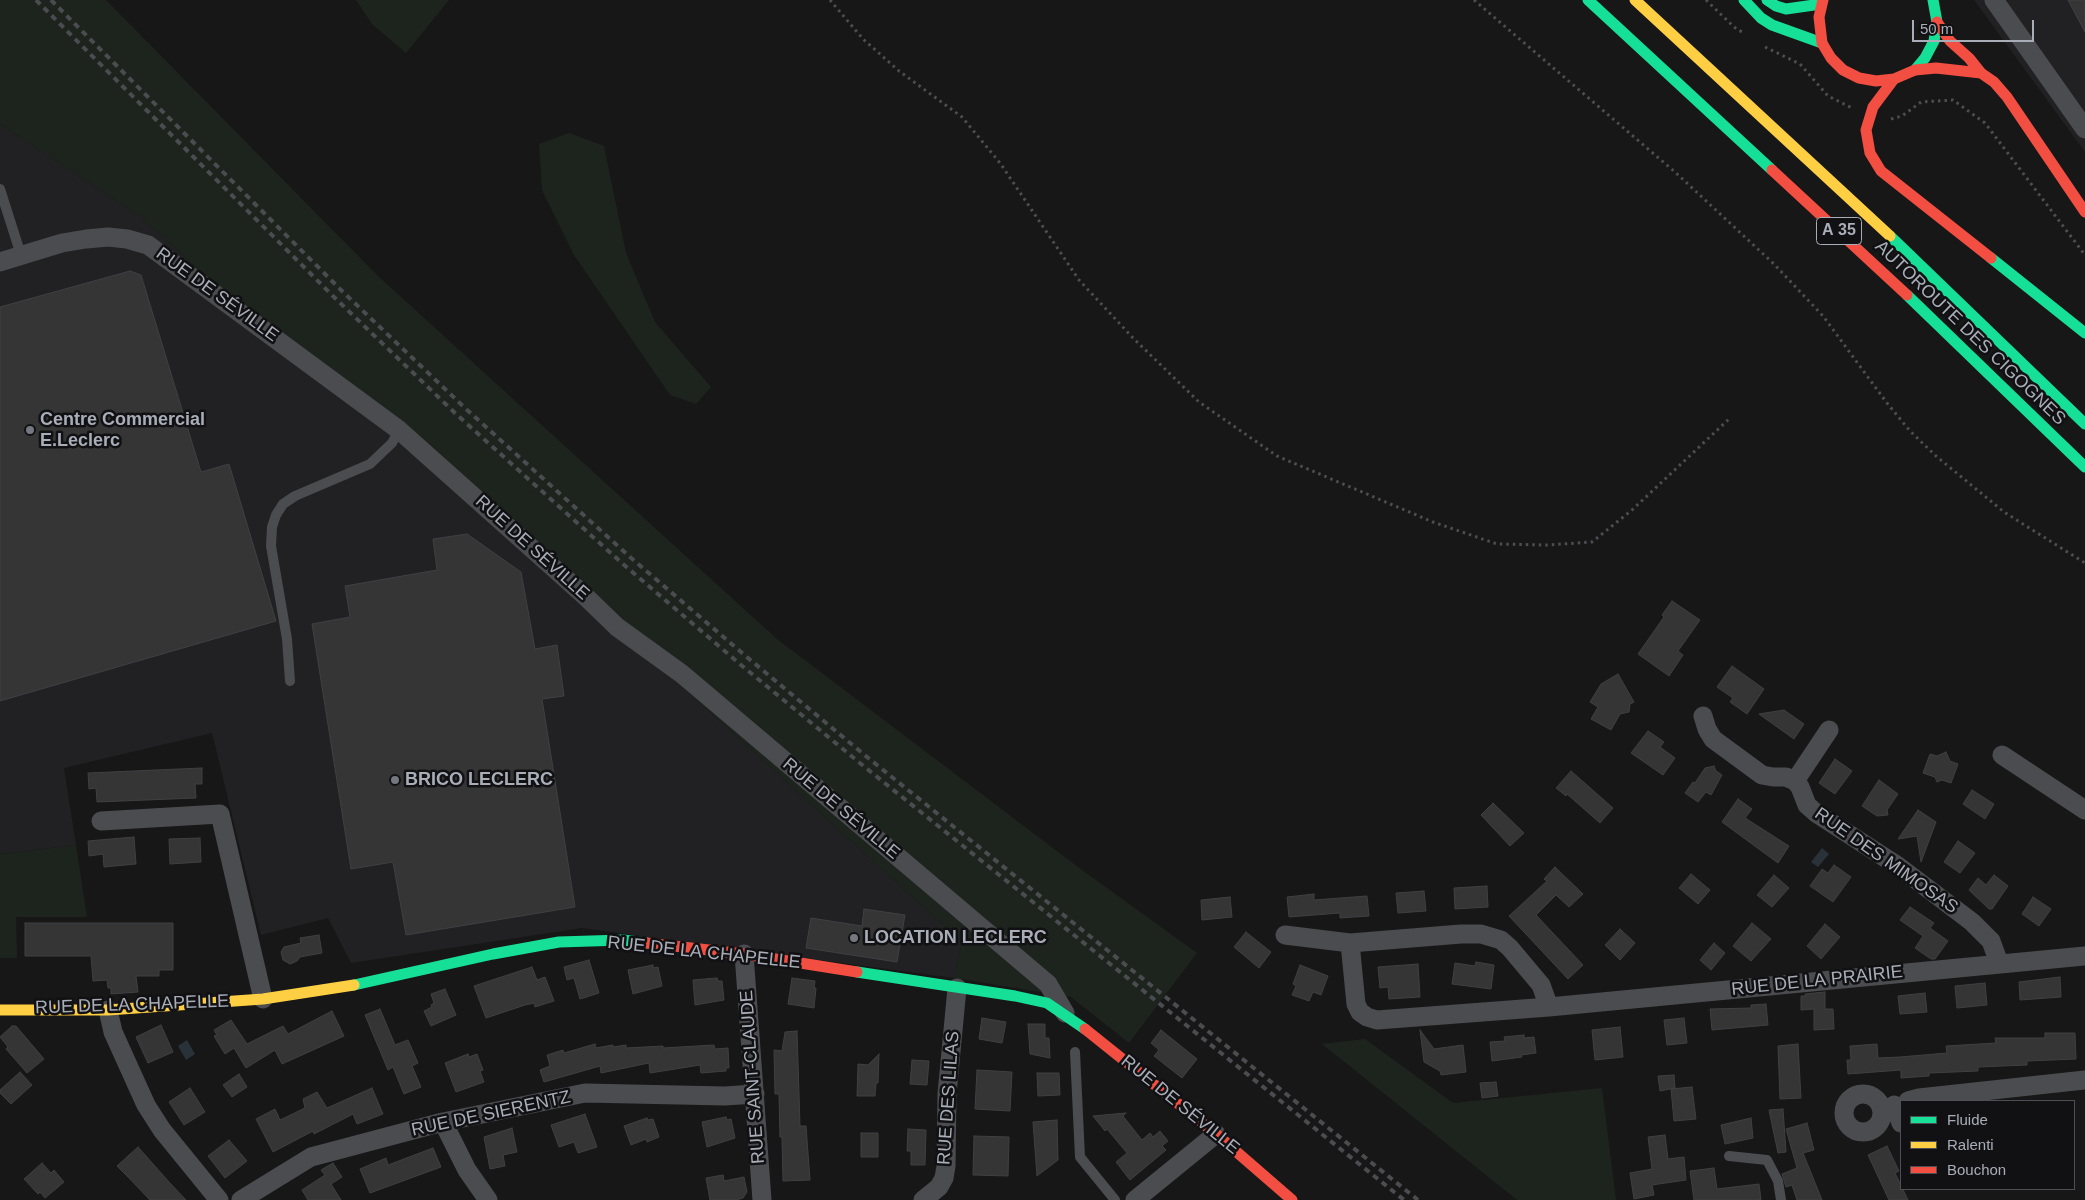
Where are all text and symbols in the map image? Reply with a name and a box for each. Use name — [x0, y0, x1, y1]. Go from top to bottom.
scale bar — [1915, 10, 2038, 42]
text: 50 m — [1920, 20, 1953, 37]
road number: A 35 — [1816, 218, 1862, 245]
street label: AUTOROUTE DES CIGOGNES — [1870, 236, 2070, 430]
street label: RUE DE SÉVILLE — [152, 243, 282, 347]
place label: Centre Commercial E.Leclerc — [40, 409, 205, 452]
marker: Centre Commercial E.Leclerc — [24, 424, 36, 436]
street label: RUE DE SÉVILLE — [471, 491, 593, 605]
street label: RUE DE SÉVILLE — [778, 754, 904, 864]
place label: BRICO LECLERC — [405, 769, 553, 791]
marker: BRICO LECLERC — [389, 774, 401, 786]
street label: RUE DES MIMOSAS — [1810, 803, 1962, 919]
place label: LOCATION LECLERC — [864, 927, 1047, 949]
street label: RUE DE LA CHAPELLE — [606, 932, 802, 974]
marker: LOCATION LECLERC — [848, 932, 860, 944]
street label: RUE DE LA PRAIRIE — [1730, 961, 1904, 1001]
street label: RUE SAINT-CLAUDE — [736, 989, 770, 1165]
street label: RUE DE LA CHAPELLE — [35, 991, 229, 1019]
street label: RUE DES LILAS — [934, 1030, 964, 1166]
street label: RUE DE SÉVILLE — [1116, 1051, 1244, 1159]
street label: RUE DE SIERENTZ — [410, 1087, 572, 1141]
legend — [1900, 1100, 2075, 1190]
text: Fluide — [1947, 1111, 1988, 1128]
text: Ralenti — [1947, 1136, 1994, 1153]
text: Bouchon — [1947, 1161, 2006, 1178]

